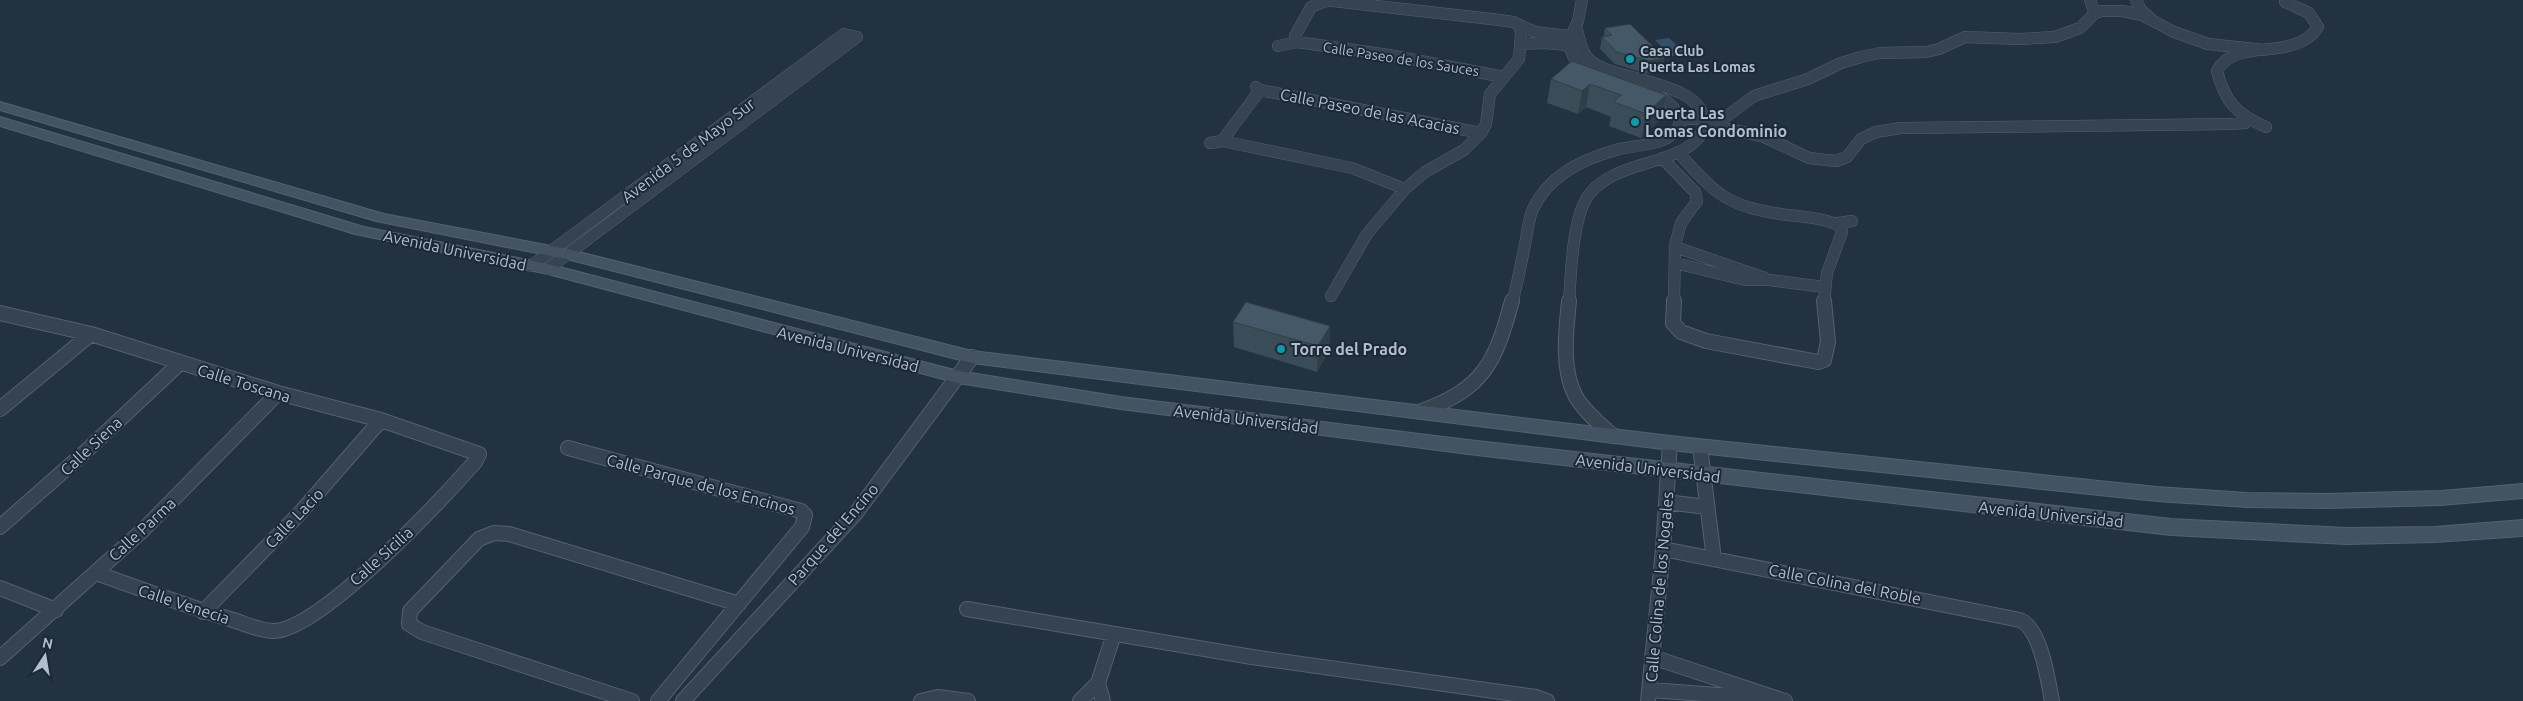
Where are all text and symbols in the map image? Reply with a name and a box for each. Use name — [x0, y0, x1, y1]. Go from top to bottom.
street label: Calle Paseo de los Sauces — [1322, 39, 1480, 79]
place label: Casa Club Puerta Las Lomas — [1640, 43, 1756, 75]
marker: Casa Club Puerta Las Lomas — [1624, 53, 1636, 65]
street label: Calle Paseo de las Acacias — [1279, 85, 1461, 137]
street label: Avenida 5 de Mayo Sur — [618, 94, 758, 206]
place label: Puerta Las Lomas Condominio — [1645, 104, 1787, 140]
marker: Puerta Las Lomas Condominio — [1629, 116, 1641, 128]
street label: Avenida Universidad — [382, 226, 528, 274]
street label: Avenida Universidad — [775, 323, 921, 375]
place label: Torre del Prado — [1291, 340, 1407, 358]
marker: Torre del Prado — [1275, 343, 1287, 355]
street label: Calle Toscana — [195, 360, 293, 406]
street label: Avenida Universidad — [1173, 401, 1319, 437]
street label: Calle Siena — [57, 413, 125, 479]
street label: Calle Parque de los Encinos — [605, 450, 797, 518]
street label: Avenida Universidad — [1575, 450, 1721, 486]
street label: Parque del Encino — [784, 480, 882, 588]
street label: Calle Lacio — [261, 484, 327, 552]
street label: Calle Colina de los Nogales — [1642, 491, 1676, 683]
street label: Calle Parma — [105, 494, 179, 564]
street label: Avenida Universidad — [1978, 497, 2124, 531]
street label: Calle Sicilia — [346, 523, 416, 589]
street label: Calle Colina del Roble — [1767, 560, 1923, 608]
street label: Calle Venecia — [136, 581, 232, 627]
north arrow — [20, 631, 70, 681]
text: N — [41, 634, 54, 652]

